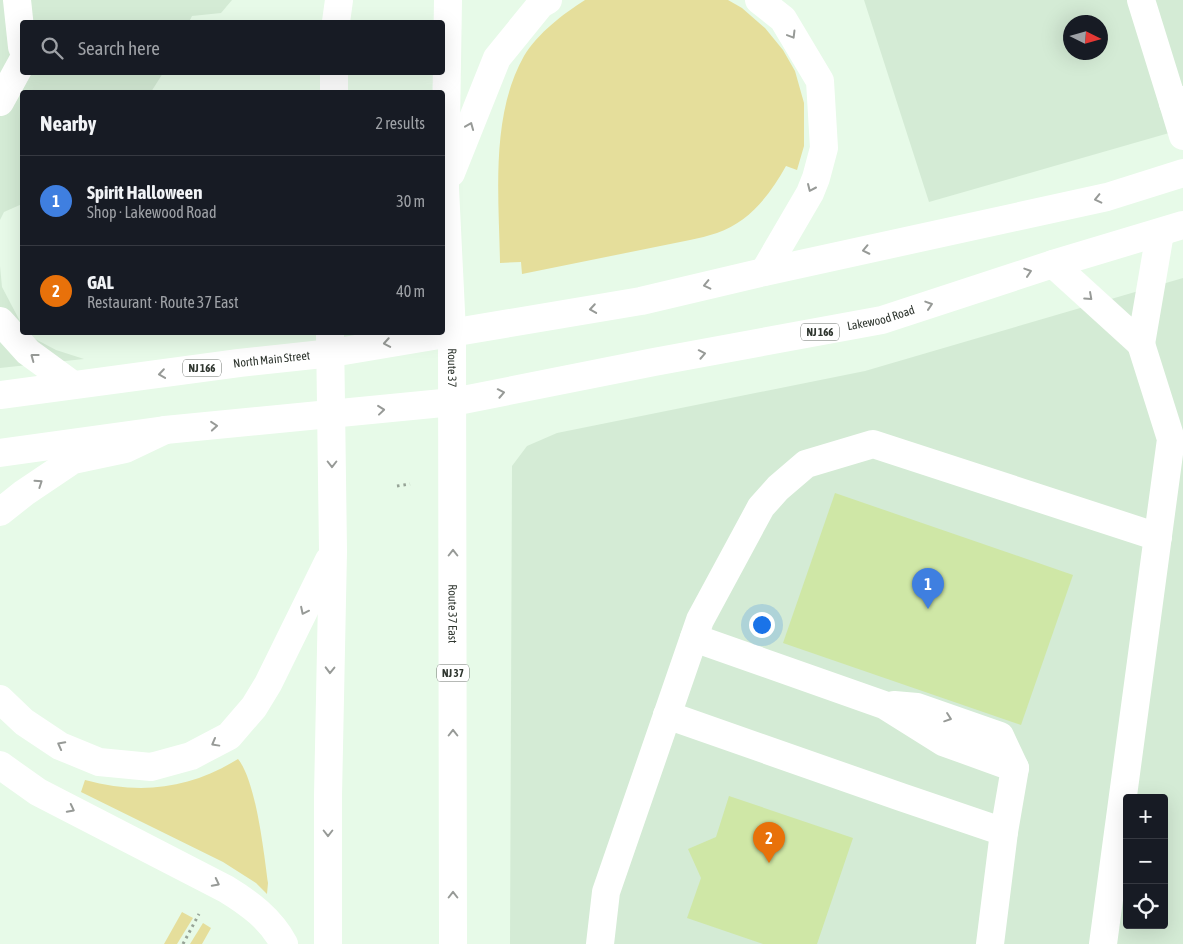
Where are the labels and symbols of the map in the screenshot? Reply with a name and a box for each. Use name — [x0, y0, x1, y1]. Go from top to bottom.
north arrow — [1063, 15, 1108, 60]
one-way arrow — [786, 29, 796, 38]
one-way arrow — [464, 122, 474, 131]
one-way arrow — [807, 183, 818, 192]
one-way arrow — [1093, 193, 1102, 204]
one-way arrow — [861, 245, 870, 255]
one-way arrow — [1024, 268, 1032, 278]
one-way arrow — [703, 279, 712, 290]
one-way arrow — [1084, 291, 1093, 300]
one-way arrow — [924, 300, 933, 310]
one-way arrow — [589, 303, 598, 313]
street label: Lakewood Road — [846, 303, 916, 333]
road number: NJ 166 — [801, 324, 839, 341]
one-way arrow — [383, 338, 391, 348]
street label: North Main Street — [232, 348, 311, 371]
street label: Route 37 — [445, 348, 459, 388]
one-way arrow — [698, 349, 707, 360]
one-way arrow — [31, 354, 40, 362]
road number: NJ 166 — [183, 359, 221, 376]
one-way arrow — [157, 368, 166, 378]
one-way arrow — [496, 388, 505, 398]
one-way arrow — [377, 405, 385, 416]
one-way arrow — [210, 421, 218, 432]
one-way arrow — [327, 460, 337, 468]
one-way arrow — [34, 480, 43, 489]
one-way arrow — [447, 549, 458, 557]
pin: 1 — [912, 568, 944, 609]
street label: Route 37 East — [445, 584, 460, 644]
one-way arrow — [300, 606, 310, 615]
your location — [749, 612, 775, 638]
road number: NJ 37 — [437, 664, 469, 681]
one-way arrow — [325, 666, 336, 674]
one-way arrow — [943, 712, 952, 722]
one-way arrow — [448, 729, 458, 736]
one-way arrow — [211, 737, 220, 747]
one-way arrow — [57, 741, 66, 751]
one-way arrow — [66, 803, 75, 813]
pin: 2 — [753, 822, 785, 863]
one-way arrow — [323, 829, 333, 837]
one-way arrow — [210, 877, 219, 887]
one-way arrow — [448, 891, 458, 899]

